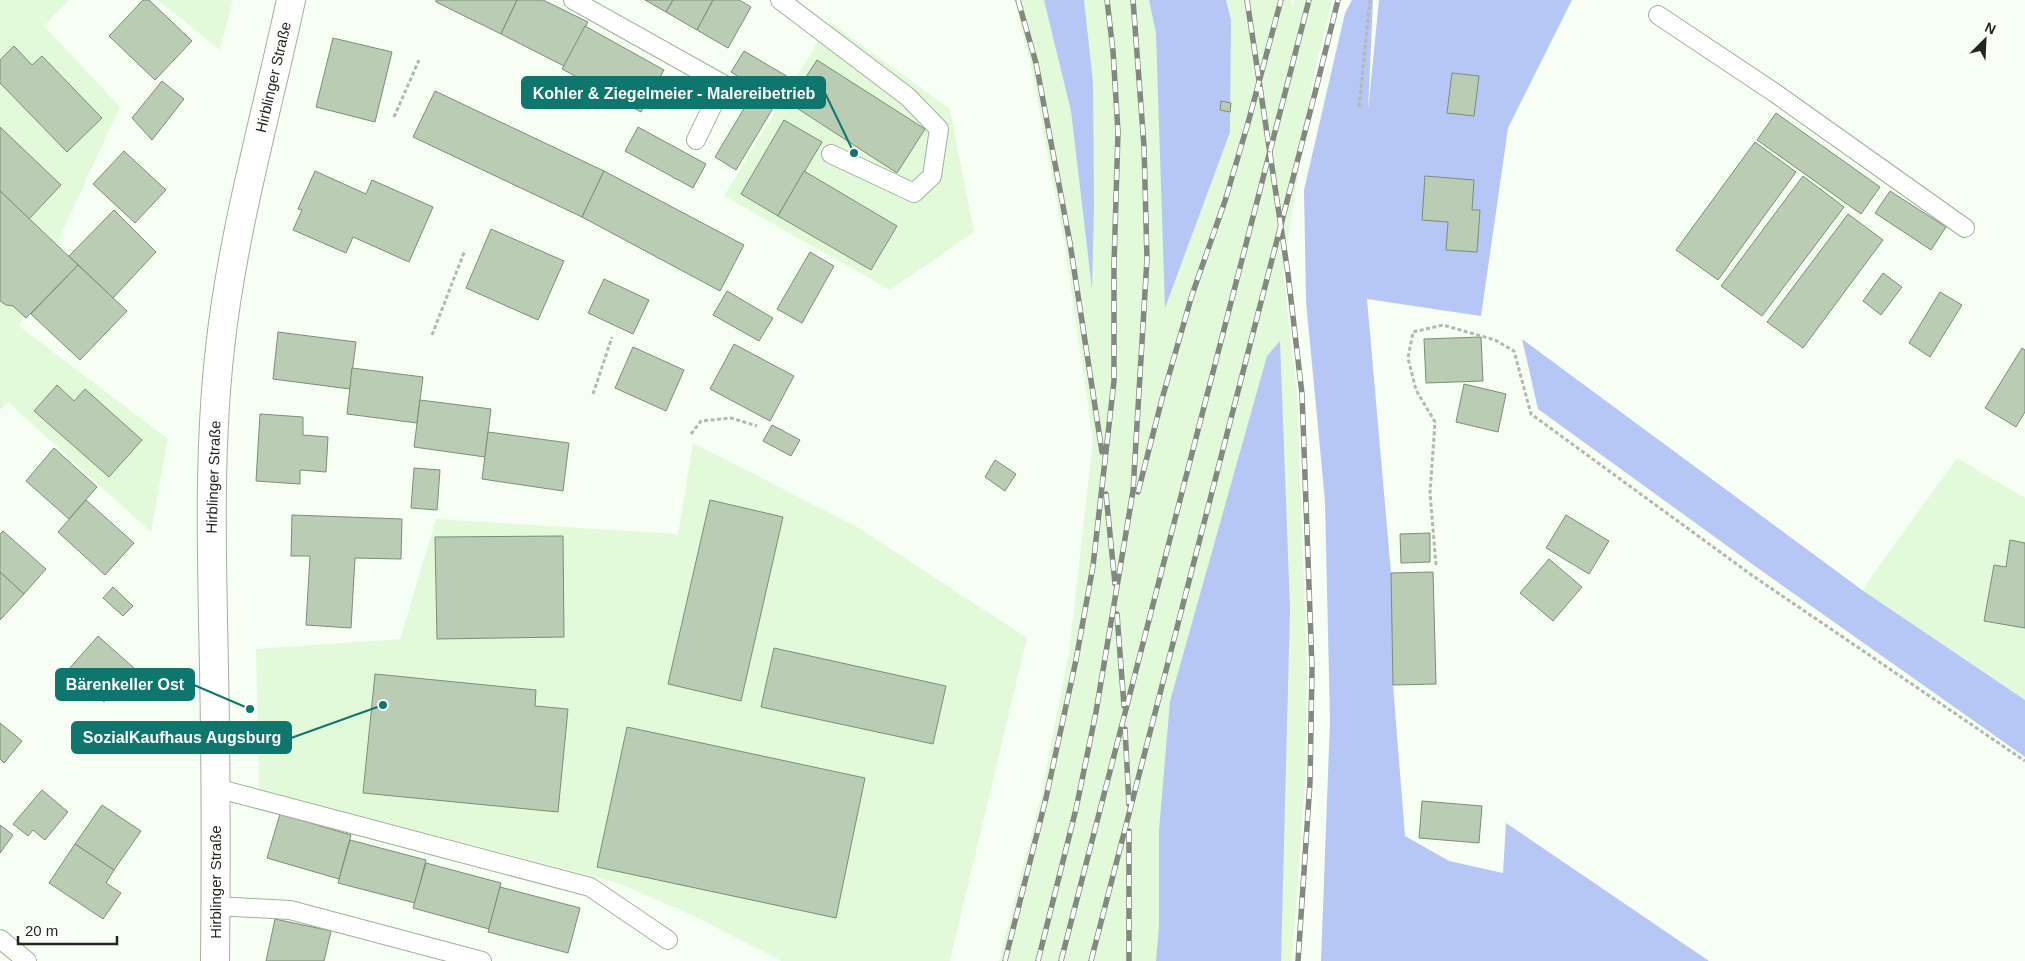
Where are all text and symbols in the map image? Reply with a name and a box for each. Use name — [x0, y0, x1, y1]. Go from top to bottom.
north arrow — [1960, 15, 2010, 65]
text: N — [1982, 19, 1998, 37]
street label: Hirblinger Straße — [252, 20, 294, 134]
callout: Kohler & Ziegelmeier - Malereibetrieb — [522, 77, 825, 108]
text: Kohler & Ziegelmeier - Malereibetrieb — [533, 85, 816, 102]
street label: Hirblinger Straße — [203, 420, 223, 534]
callout: Bärenkeller Ost — [56, 669, 194, 700]
text: Bärenkeller Ost — [66, 676, 185, 693]
callout: SozialKaufhaus Augsburg — [72, 722, 291, 753]
text: SozialKaufhaus Augsburg — [83, 729, 281, 746]
street label: Hirblinger Straße — [207, 825, 224, 939]
scale bar — [18, 914, 116, 946]
text: 20 m — [25, 922, 58, 939]

